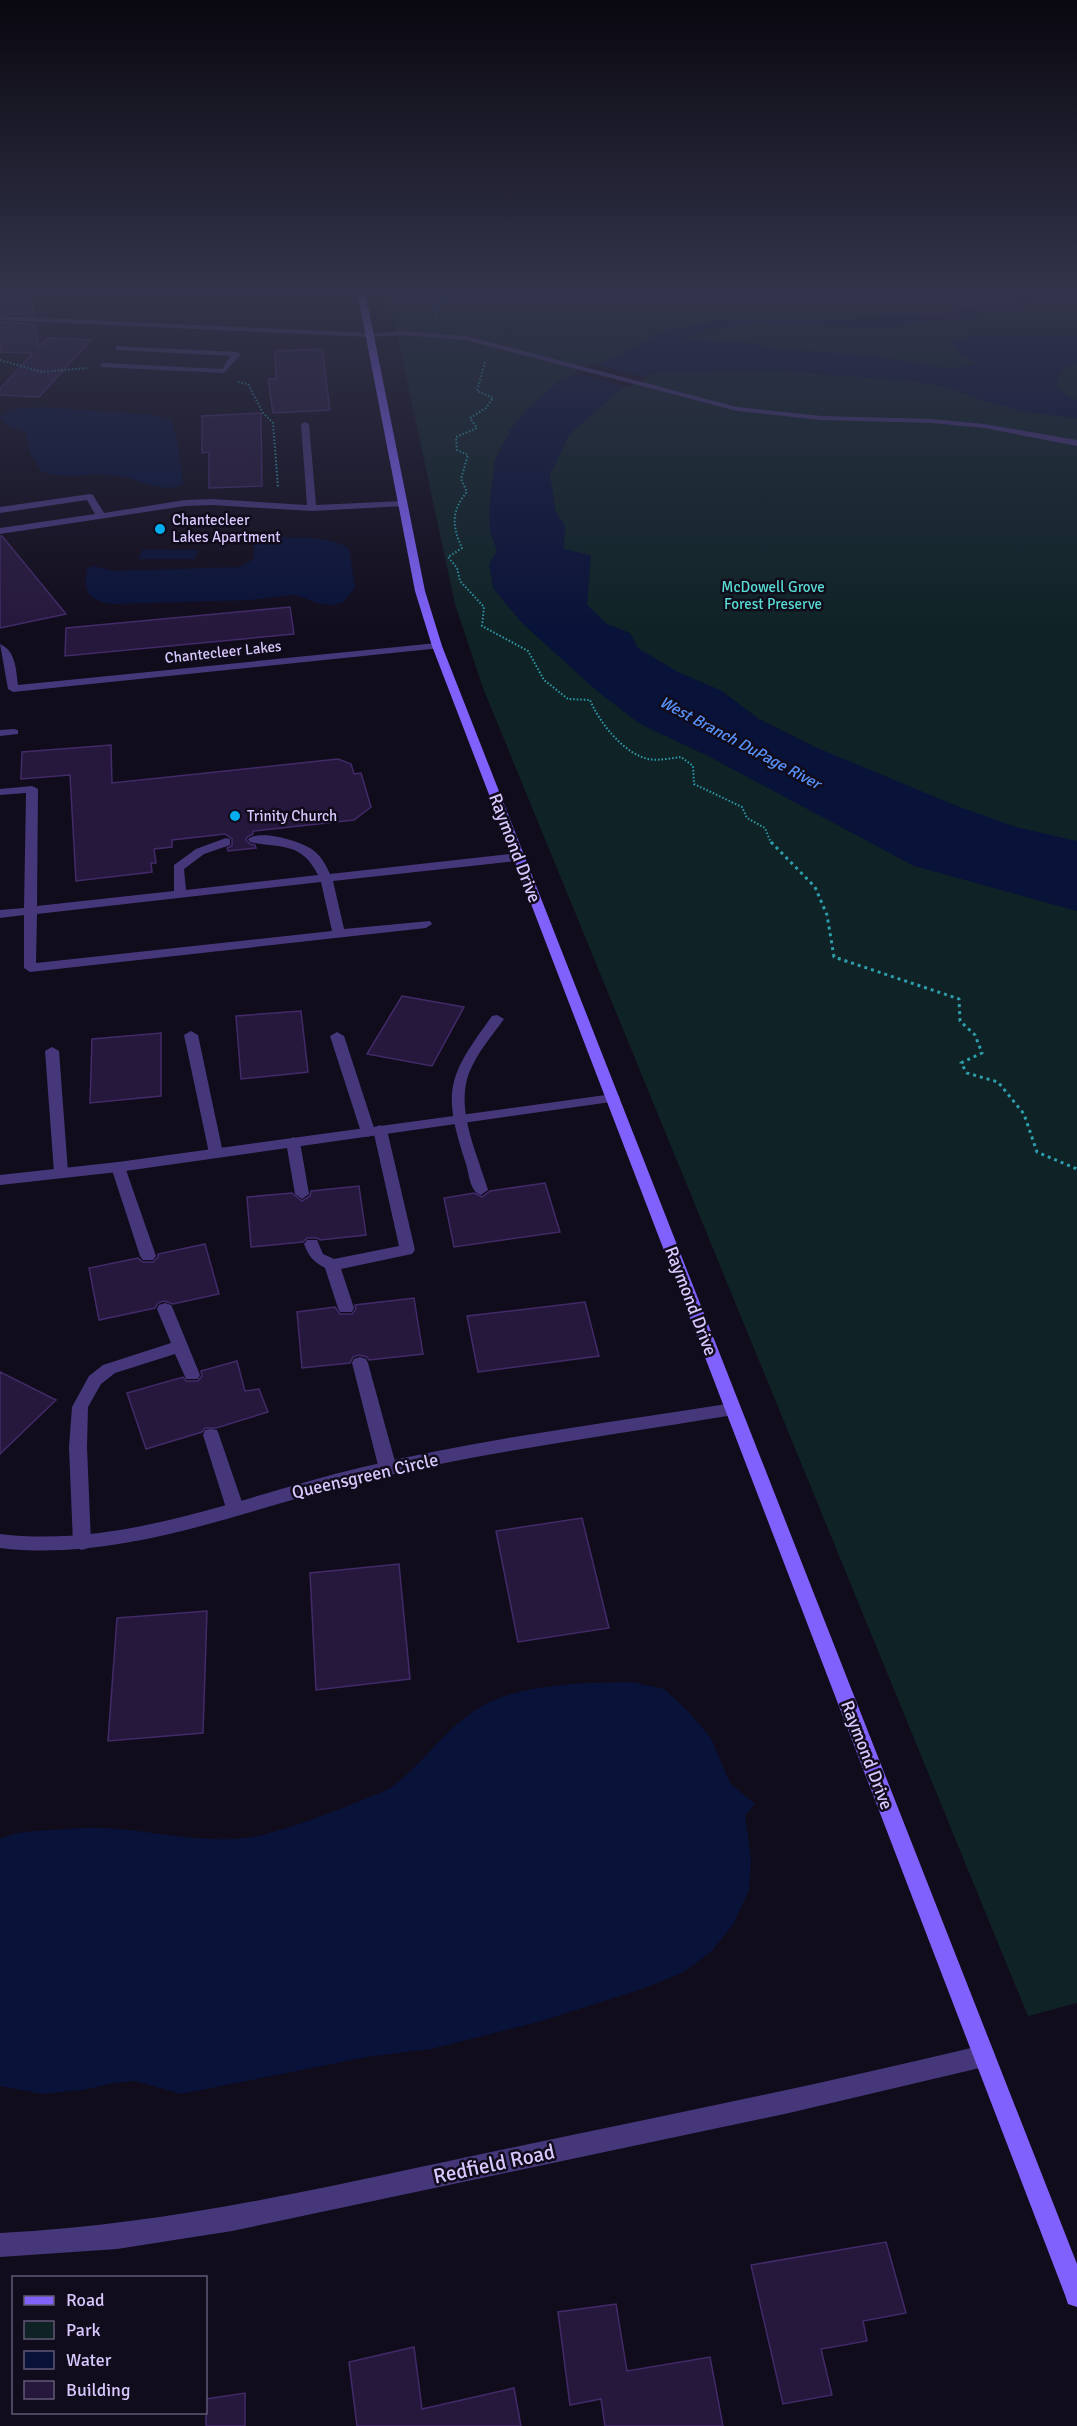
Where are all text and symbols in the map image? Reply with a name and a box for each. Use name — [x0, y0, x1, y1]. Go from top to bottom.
place label: Chantecleer Lakes Apartment — [172, 511, 281, 546]
marker: Chantecleer Lakes Apartment — [153, 522, 167, 536]
park label: McDowell Grove Forest Preserve — [721, 578, 825, 613]
street label: Chantecleer Lakes — [164, 637, 283, 667]
water label: West Branch DuPage River — [656, 692, 826, 795]
street label: Raymond Drive — [484, 790, 546, 906]
place label: Trinity Church — [247, 807, 337, 825]
marker: Trinity Church — [228, 809, 242, 823]
street label: Raymond Drive — [660, 1243, 722, 1359]
street label: Queensgreen Circle — [290, 1448, 440, 1504]
street label: Raymond Drive — [836, 1697, 898, 1813]
street label: Redfield Road — [431, 2138, 557, 2190]
legend — [12, 2276, 207, 2414]
text: Road — [66, 2289, 105, 2311]
text: Park — [66, 2319, 101, 2341]
text: Water — [66, 2349, 112, 2371]
text: Building — [66, 2379, 130, 2401]

